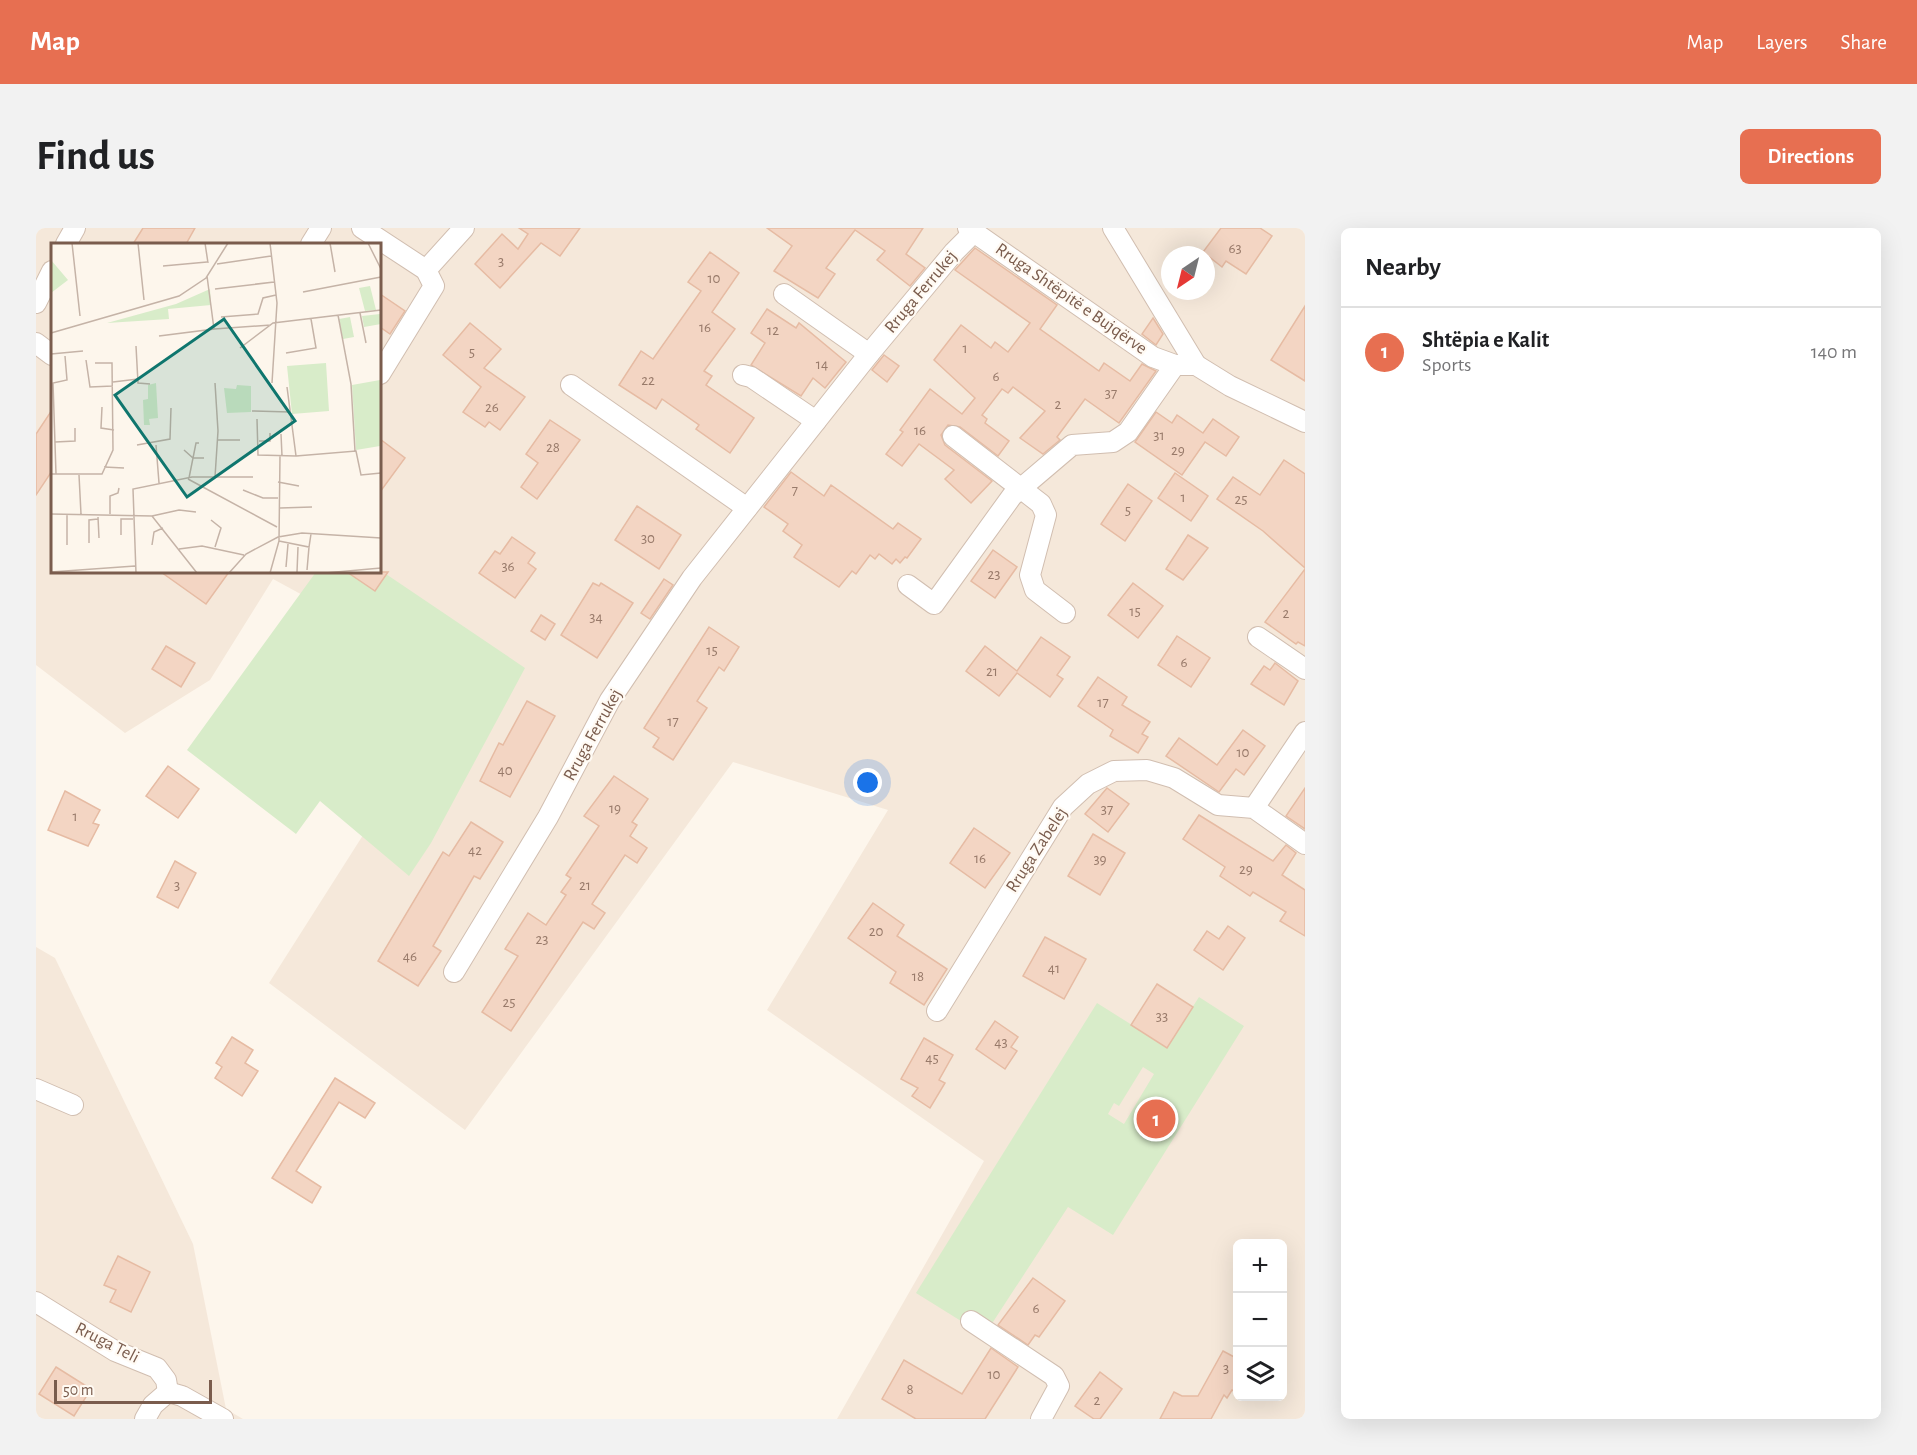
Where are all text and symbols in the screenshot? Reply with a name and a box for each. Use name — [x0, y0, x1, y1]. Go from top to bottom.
text: Map — [30, 28, 80, 56]
text: Map — [1687, 32, 1723, 53]
text: Layers — [1756, 32, 1807, 53]
text: Share — [1840, 32, 1887, 53]
button: Directions — [1740, 129, 1881, 184]
text: Find us — [36, 135, 155, 177]
street label: Rruga Shtëpitë e Bujqërve — [992, 240, 1150, 358]
house number: 63 — [1228, 241, 1242, 256]
inset map — [51, 243, 381, 573]
north arrow — [1161, 246, 1215, 300]
street label: Rruga Ferrukej — [881, 247, 961, 337]
house number: 3 — [498, 254, 504, 269]
text: Nearby — [1365, 254, 1441, 280]
house number: 10 — [707, 271, 721, 286]
house number: 16 — [699, 320, 711, 335]
house number: 12 — [767, 323, 779, 338]
text: Shtëpia e Kalit — [1422, 329, 1549, 351]
house number: 1 — [962, 341, 968, 356]
text: 1 — [1381, 342, 1388, 362]
text: 140 m — [1811, 342, 1857, 362]
house number: 5 — [469, 345, 475, 360]
text: Sports — [1422, 355, 1471, 375]
house number: 14 — [816, 357, 828, 372]
house number: 6 — [992, 369, 1000, 384]
house number: 22 — [641, 373, 655, 388]
house number: 37 — [1105, 386, 1117, 401]
house number: 2 — [1055, 397, 1062, 412]
house number: 26 — [485, 400, 499, 415]
house number: 16 — [914, 423, 926, 438]
house number: 31 — [1153, 428, 1165, 443]
house number: 28 — [546, 440, 560, 455]
house number: 29 — [1171, 443, 1185, 458]
house number: 7 — [792, 483, 798, 498]
house number: 1 — [1180, 490, 1186, 505]
house number: 25 — [1234, 492, 1248, 507]
house number: 5 — [1125, 503, 1131, 518]
house number: 30 — [641, 531, 655, 546]
house number: 36 — [501, 559, 515, 574]
house number: 23 — [987, 567, 1001, 582]
house number: 15 — [1129, 604, 1141, 619]
house number: 2 — [1283, 606, 1290, 621]
house number: 34 — [589, 610, 603, 625]
house number: 15 — [706, 643, 718, 658]
house number: 6 — [1180, 655, 1188, 670]
house number: 21 — [986, 664, 998, 679]
street label: Rruga Ferrukej — [560, 686, 626, 784]
house number: 17 — [1097, 695, 1109, 710]
house number: 17 — [667, 714, 679, 729]
house number: 10 — [1236, 745, 1250, 760]
house number: 40 — [497, 763, 513, 778]
your location — [853, 768, 882, 797]
house number: 19 — [609, 801, 621, 816]
house number: 37 — [1101, 802, 1113, 817]
street label: Rruga Zabelej — [1003, 804, 1071, 896]
house number: 1 — [72, 809, 78, 824]
house number: 42 — [468, 843, 482, 858]
house number: 16 — [974, 851, 986, 866]
house number: 39 — [1093, 852, 1107, 867]
house number: 29 — [1239, 862, 1253, 877]
house number: 3 — [174, 878, 180, 893]
house number: 21 — [579, 878, 591, 893]
house number: 20 — [869, 924, 883, 939]
house number: 23 — [535, 932, 549, 947]
house number: 46 — [403, 949, 417, 964]
house number: 41 — [1048, 961, 1060, 976]
house number: 18 — [912, 969, 924, 984]
house number: 25 — [502, 995, 516, 1010]
house number: 33 — [1156, 1009, 1168, 1024]
house number: 43 — [994, 1035, 1008, 1050]
house number: 45 — [925, 1051, 939, 1066]
pin: 1 — [1136, 1096, 1176, 1142]
map controls — [1233, 1239, 1287, 1401]
button: + — [1233, 1239, 1287, 1293]
button: − — [1233, 1293, 1287, 1347]
house number: 6 — [1032, 1301, 1040, 1316]
street label: Rruga Teli — [72, 1319, 142, 1367]
button: layers — [1233, 1347, 1287, 1401]
house number: 3 — [1223, 1361, 1229, 1376]
house number: 10 — [987, 1367, 1001, 1382]
scale bar — [54, 1377, 212, 1404]
text: 50 m — [63, 1382, 94, 1398]
house number: 8 — [906, 1382, 914, 1397]
house number: 2 — [1094, 1393, 1101, 1408]

